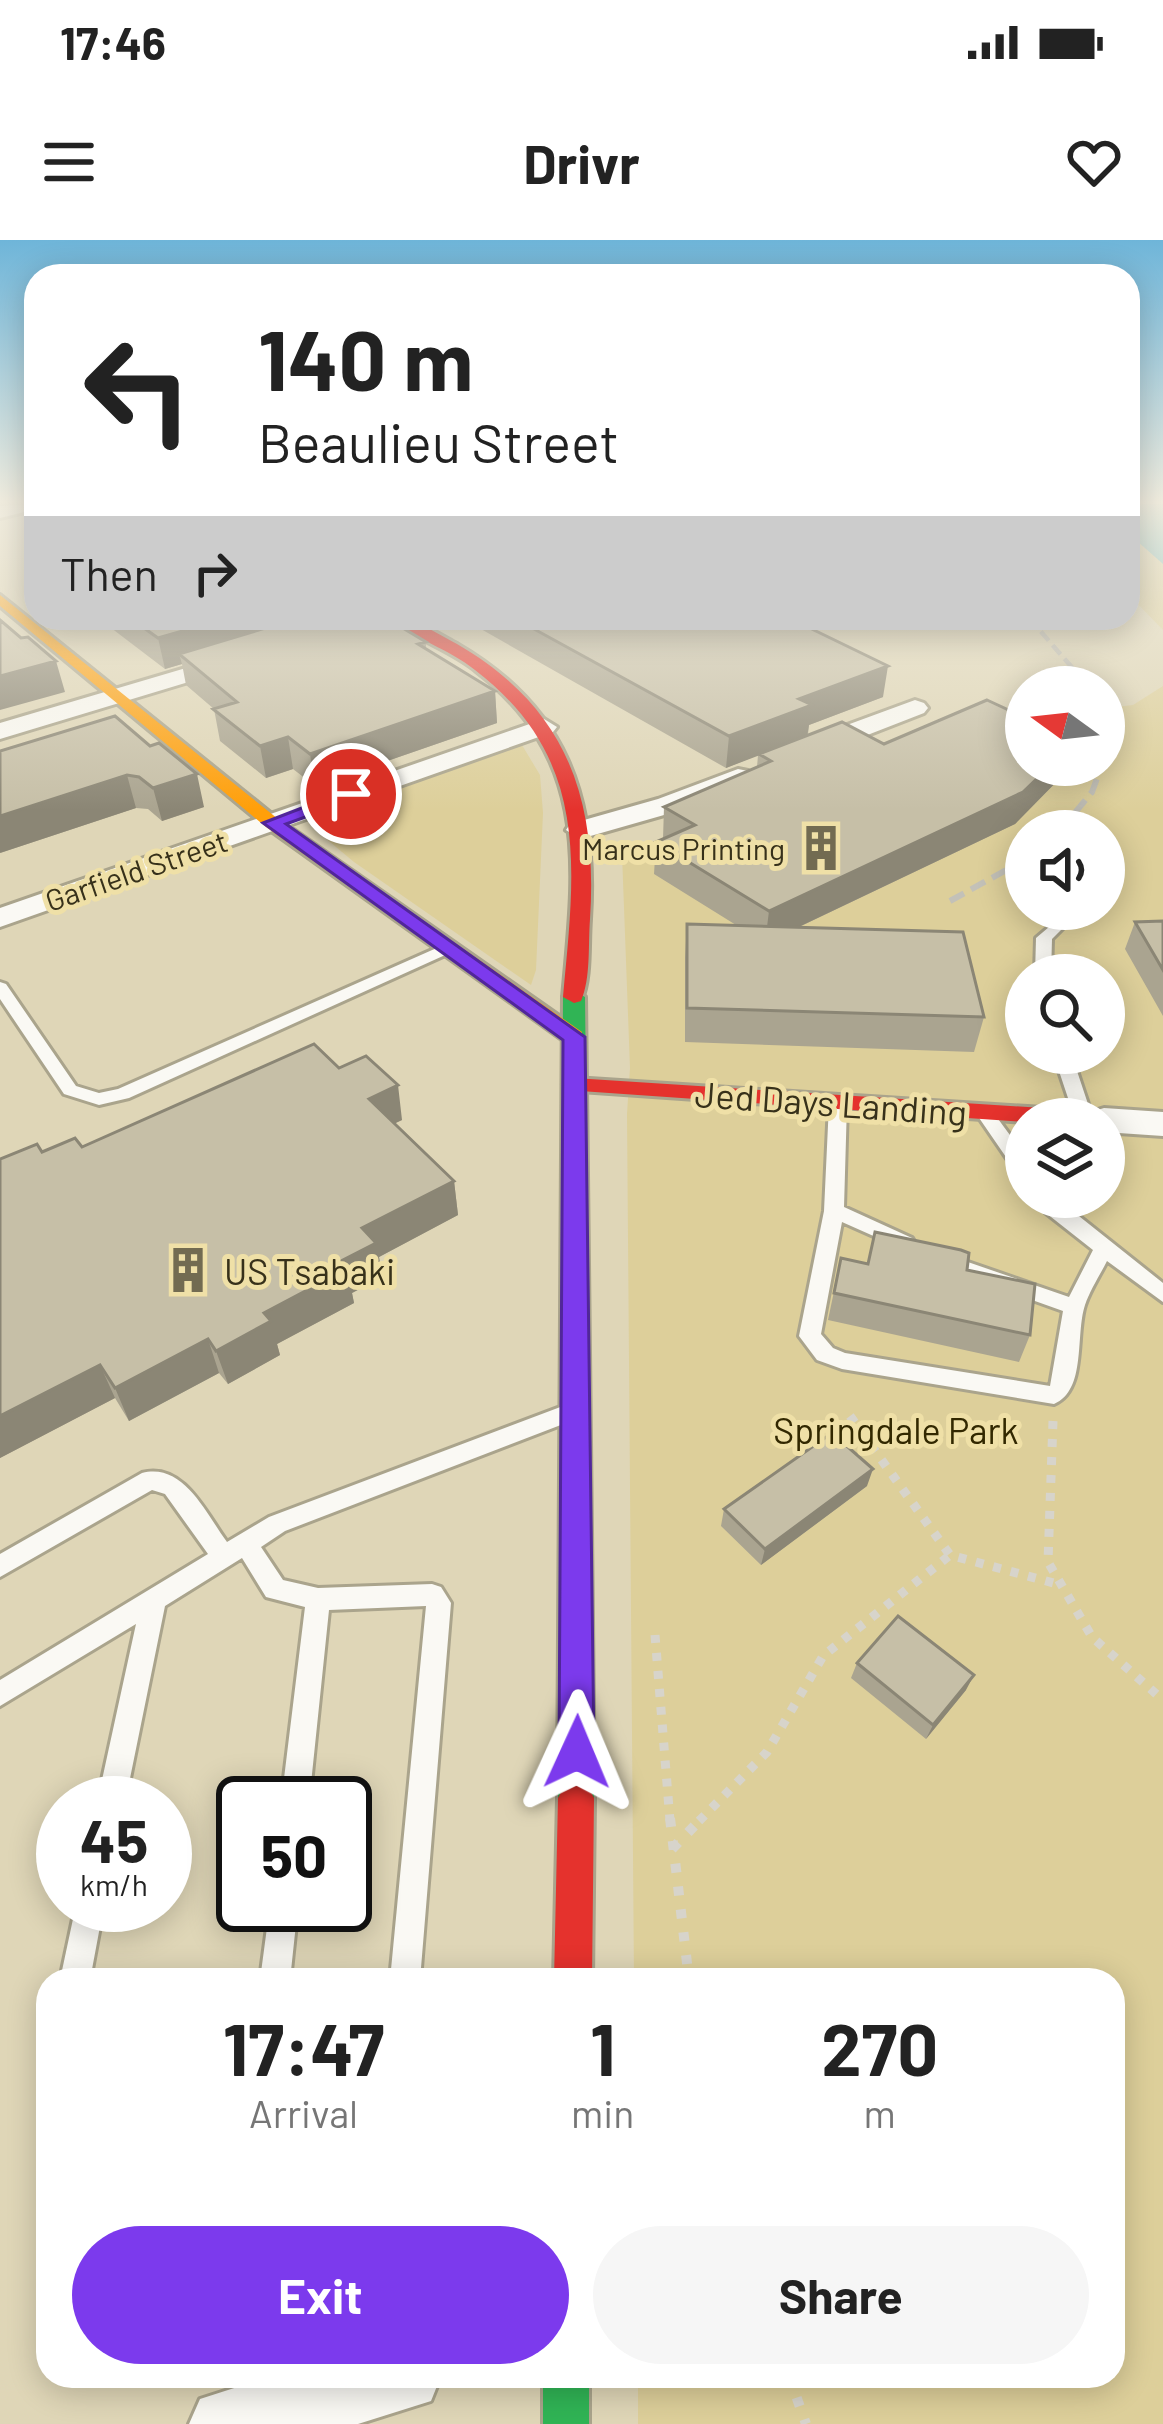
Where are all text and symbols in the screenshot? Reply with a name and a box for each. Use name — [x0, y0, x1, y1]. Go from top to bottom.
text: 17:46 — [60, 15, 166, 69]
icon: menu — [36, 129, 102, 195]
icon: heart — [1061, 129, 1127, 195]
text: Drivr — [523, 130, 640, 195]
text: 140 m — [258, 307, 473, 408]
icon: left — [60, 312, 216, 468]
text: Beaulieu Street — [258, 409, 619, 474]
icon: right — [182, 540, 248, 606]
text: Then — [60, 546, 158, 600]
north arrow — [1005, 666, 1125, 786]
map controls — [1005, 666, 1125, 1218]
pin — [300, 743, 402, 845]
icon: arrive — [318, 761, 384, 827]
button: sound — [1005, 810, 1125, 930]
street label: Garfield Street — [40, 822, 232, 918]
building icon: Marcus Printing — [796, 823, 846, 873]
place label: Marcus Printing — [582, 830, 785, 866]
button: search — [1005, 954, 1125, 1074]
street label: Jed Days Landing — [694, 1071, 968, 1133]
button: layers — [1005, 1098, 1125, 1218]
building icon: US Tsabaki — [163, 1245, 213, 1295]
place label: US Tsabaki — [224, 1249, 395, 1292]
park label: Springdale Park — [773, 1408, 1019, 1451]
position arrow — [514, 1689, 640, 1815]
speed limit sign: 50 — [216, 1776, 372, 1932]
text: 45 — [80, 1803, 148, 1875]
text: km/h — [80, 1866, 148, 1902]
text: 17:47 — [223, 2004, 384, 2090]
text: 1 — [590, 2004, 615, 2090]
text: 270 — [821, 2004, 938, 2090]
text: Arrival — [249, 2089, 358, 2136]
text: min — [571, 2089, 634, 2136]
text: m — [864, 2089, 896, 2136]
button: Exit — [72, 2226, 569, 2364]
button: Share — [593, 2226, 1089, 2364]

